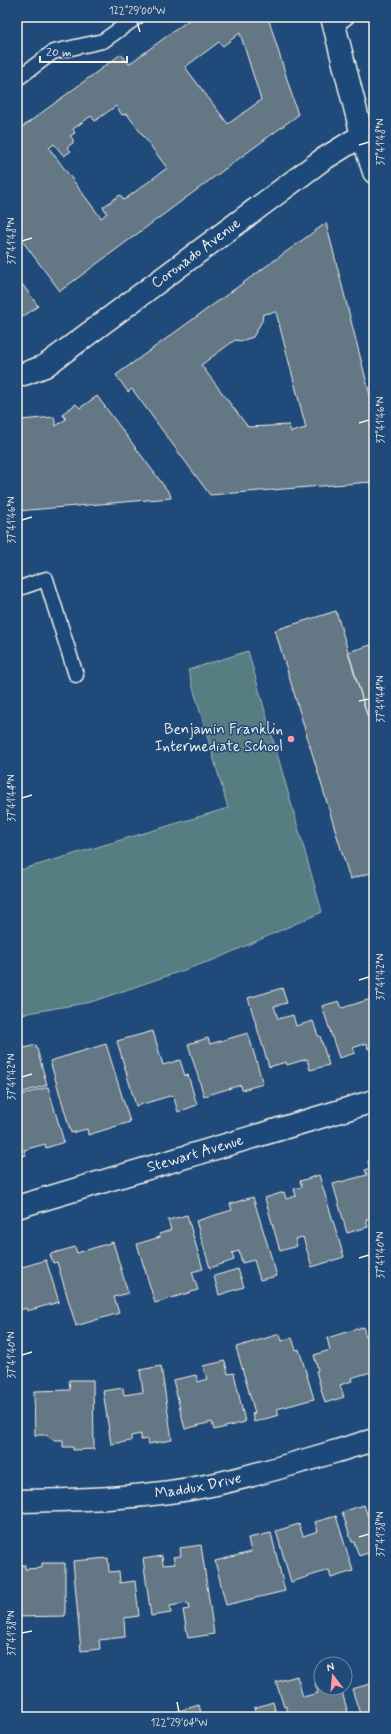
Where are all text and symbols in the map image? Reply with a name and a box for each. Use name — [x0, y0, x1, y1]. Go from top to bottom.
text: 122°29'00"W — [109, 4, 165, 18]
scale bar — [40, 38, 127, 64]
text: 20 m — [46, 45, 72, 61]
text: 37°41'48"N — [374, 118, 388, 165]
street label: Coronado Avenue — [148, 214, 245, 293]
text: 37°41'48"N — [5, 217, 19, 264]
text: 37°41'46"N — [374, 396, 388, 443]
text: 37°41'46"N — [5, 496, 19, 543]
text: 37°41'44"N — [374, 675, 388, 723]
place label: Benjamin Franklin Intermediate School — [155, 720, 283, 757]
marker: Benjamin Franklin Intermediate School — [286, 734, 296, 744]
text: 37°41'44"N — [5, 774, 19, 822]
text: 37°41'42"N — [374, 953, 388, 1000]
text: 37°41'42"N — [5, 1053, 19, 1100]
street label: Stewart Avenue — [145, 1130, 246, 1178]
text: 37°41'40"N — [374, 1231, 388, 1279]
text: 37°41'40"N — [5, 1331, 19, 1379]
street label: Maddux Drive — [154, 1468, 244, 1504]
text: 37°41'38"N — [374, 1511, 388, 1557]
text: 37°41'38"N — [5, 1610, 19, 1656]
north arrow — [313, 1656, 353, 1696]
text: N — [325, 1660, 336, 1675]
text: 122°29'04"W — [151, 1716, 207, 1730]

